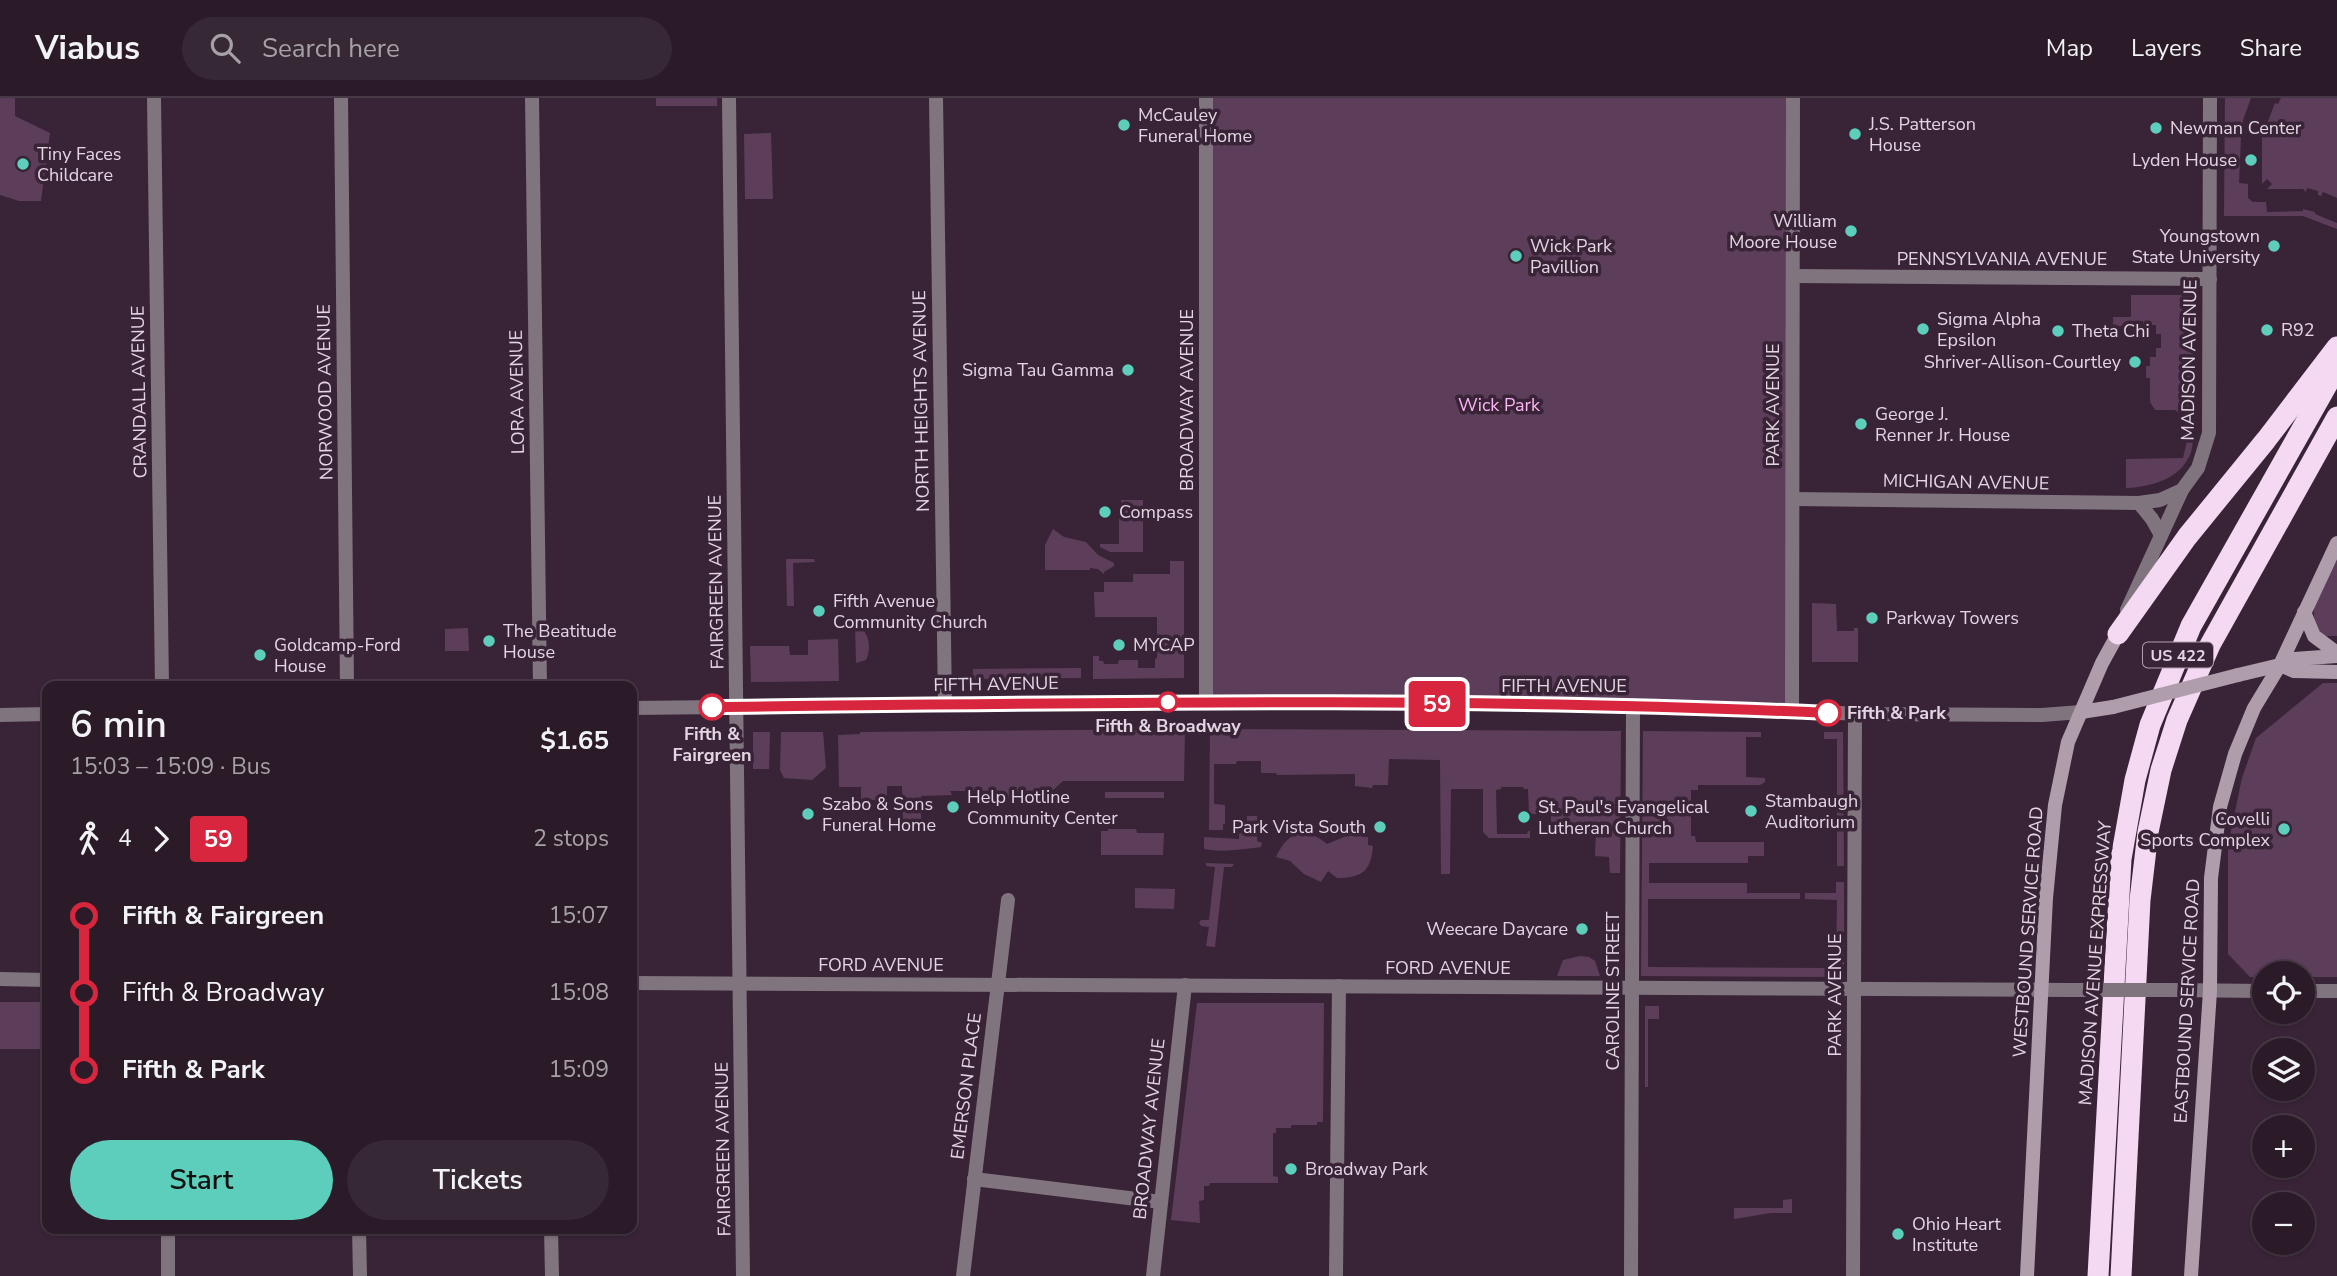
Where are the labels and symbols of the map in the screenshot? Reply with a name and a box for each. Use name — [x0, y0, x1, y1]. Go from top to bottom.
place label: McCauley Funeral Home — [1138, 103, 1252, 148]
place label: J.S. Patterson House — [1868, 112, 1976, 157]
place label: Newman Center — [2170, 116, 2302, 140]
marker: McCauley Funeral Home — [1116, 117, 1132, 133]
marker: Newman Center — [2148, 120, 2164, 136]
marker: J.S. Patterson House — [1847, 126, 1863, 142]
place label: Tiny Faces Childcare — [37, 142, 121, 187]
place label: Lyden House — [2132, 148, 2237, 172]
marker: Lyden House — [2243, 152, 2259, 168]
marker: Tiny Faces Childcare — [15, 156, 31, 172]
place label: William Moore House — [1729, 209, 1837, 254]
marker: William Moore House — [1843, 223, 1859, 239]
place label: Youngstown State University — [2132, 224, 2261, 269]
place label: Wick Park Pavillion — [1530, 234, 1613, 279]
marker: Youngstown State University — [2266, 238, 2282, 254]
street label: PENNSYLVANIA AVENUE — [1897, 247, 2107, 271]
marker: Wick Park Pavillion — [1508, 248, 1524, 264]
street label: MADISON AVENUE — [2176, 279, 2202, 441]
street label: NORTH HEIGHTS AVENUE — [907, 290, 935, 512]
street label: NORWOOD AVENUE — [311, 304, 339, 480]
street label: CRANDALL AVENUE — [125, 305, 153, 479]
place label: Sigma Alpha Epsilon — [1937, 307, 2041, 352]
street label: BROADWAY AVENUE — [1175, 309, 1199, 491]
place label: R92 — [2281, 318, 2315, 342]
place label: Theta Chi — [2072, 319, 2150, 343]
marker: Sigma Alpha Epsilon — [1915, 321, 1931, 337]
marker: R92 — [2259, 322, 2275, 338]
marker: Theta Chi — [2050, 323, 2066, 339]
street label: LORA AVENUE — [504, 330, 530, 454]
street label: PARK AVENUE — [1761, 343, 1785, 467]
place label: Shriver-Allison-Courtley — [1924, 350, 2122, 374]
marker: Shriver-Allison-Courtley — [2127, 354, 2143, 370]
place label: Sigma Tau Gamma — [962, 358, 1114, 382]
marker: Sigma Tau Gamma — [1120, 362, 1136, 378]
park label: Wick Park — [1458, 393, 1541, 417]
place label: George J. Renner Jr. House — [1875, 402, 2010, 447]
marker: George J. Renner Jr. House — [1853, 416, 1869, 432]
street label: MICHIGAN AVENUE — [1883, 469, 2049, 495]
street label: FAIRGREEN AVENUE — [702, 495, 730, 669]
place label: Compass — [1119, 500, 1193, 524]
marker: Compass — [1097, 504, 1113, 520]
place label: Fifth Avenue Community Church — [833, 589, 987, 634]
marker: Fifth Avenue Community Church — [811, 603, 827, 619]
place label: Parkway Towers — [1886, 606, 2019, 630]
marker: Parkway Towers — [1864, 610, 1880, 626]
place label: The Beatitude House — [503, 619, 617, 664]
place label: Goldcamp-Ford House — [274, 633, 401, 678]
marker: The Beatitude House — [481, 633, 497, 649]
place label: MYCAP — [1133, 633, 1195, 657]
marker: MYCAP — [1111, 637, 1127, 653]
road number: US 422 — [2143, 642, 2213, 668]
marker: Goldcamp-Ford House — [252, 647, 268, 663]
street label: FIFTH AVENUE — [933, 671, 1059, 697]
street label: FIFTH AVENUE — [1501, 674, 1627, 698]
line badge: 59 — [1406, 681, 1468, 727]
marker: Fifth & Broadway — [1158, 692, 1178, 712]
marker: Fifth & Fairgreen — [699, 694, 725, 720]
marker: Fifth & Park — [1815, 700, 1841, 726]
place label: Fifth & Park — [1847, 701, 1946, 725]
place label: Fifth & Broadway — [1095, 714, 1241, 738]
place label: Fifth & Fairgreen — [673, 722, 751, 767]
place label: Help Hotline Community Center — [967, 785, 1118, 830]
place label: Stambaugh Auditorium — [1765, 789, 1858, 834]
place label: Szabo & Sons Funeral Home — [822, 792, 936, 837]
place label: St. Paul's Evangelical Lutheran Church — [1538, 795, 1709, 840]
marker: Help Hotline Community Center — [945, 799, 961, 815]
marker: Stambaugh Auditorium — [1743, 803, 1759, 819]
marker: Szabo & Sons Funeral Home — [800, 806, 816, 822]
street label: WESTBOUND SERVICE ROAD — [2007, 806, 2049, 1058]
place label: Covelli Sports Complex — [2140, 807, 2271, 852]
marker: St. Paul's Evangelical Lutheran Church — [1516, 809, 1532, 825]
place label: Park Vista South — [1232, 815, 1366, 839]
marker: Park Vista South — [1372, 819, 1388, 835]
street label: MADISON AVENUE EXPRESSWAY — [2073, 820, 2117, 1106]
marker: Covelli Sports Complex — [2276, 821, 2292, 837]
street label: EASTBOUND SERVICE ROAD — [2169, 878, 2205, 1124]
street label: CAROLINE STREET — [1601, 911, 1625, 1070]
place label: Weecare Daycare — [1426, 917, 1568, 941]
marker: Weecare Daycare — [1574, 921, 1590, 937]
street label: PARK AVENUE — [1823, 933, 1847, 1057]
street label: FORD AVENUE — [818, 953, 944, 977]
street label: FORD AVENUE — [1385, 956, 1511, 980]
street label: EMERSON PLACE — [945, 1011, 987, 1161]
street label: BROADWAY AVENUE — [1128, 1037, 1170, 1221]
street label: FAIRGREEN AVENUE — [709, 1062, 737, 1236]
place label: Broadway Park — [1305, 1157, 1429, 1181]
marker: Broadway Park — [1283, 1161, 1299, 1177]
place label: Ohio Heart Institute — [1912, 1212, 2002, 1257]
marker: Ohio Heart Institute — [1890, 1226, 1906, 1242]

